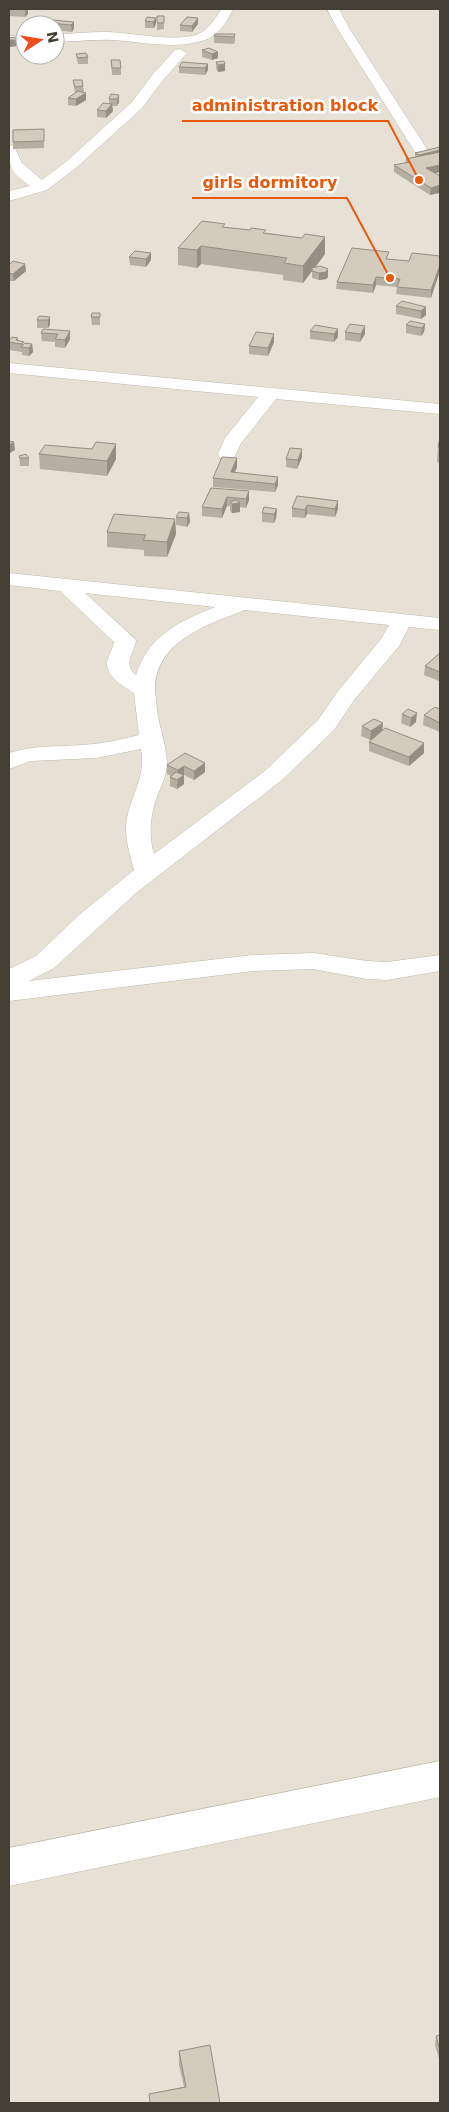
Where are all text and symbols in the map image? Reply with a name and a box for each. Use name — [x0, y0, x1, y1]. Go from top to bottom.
north arrow — [15, 15, 65, 65]
text: N — [44, 30, 62, 45]
callout: administration block — [182, 90, 388, 121]
text: administration block — [192, 96, 379, 115]
callout: girls dormitory — [192, 167, 347, 198]
text: girls dormitory — [203, 173, 338, 192]

